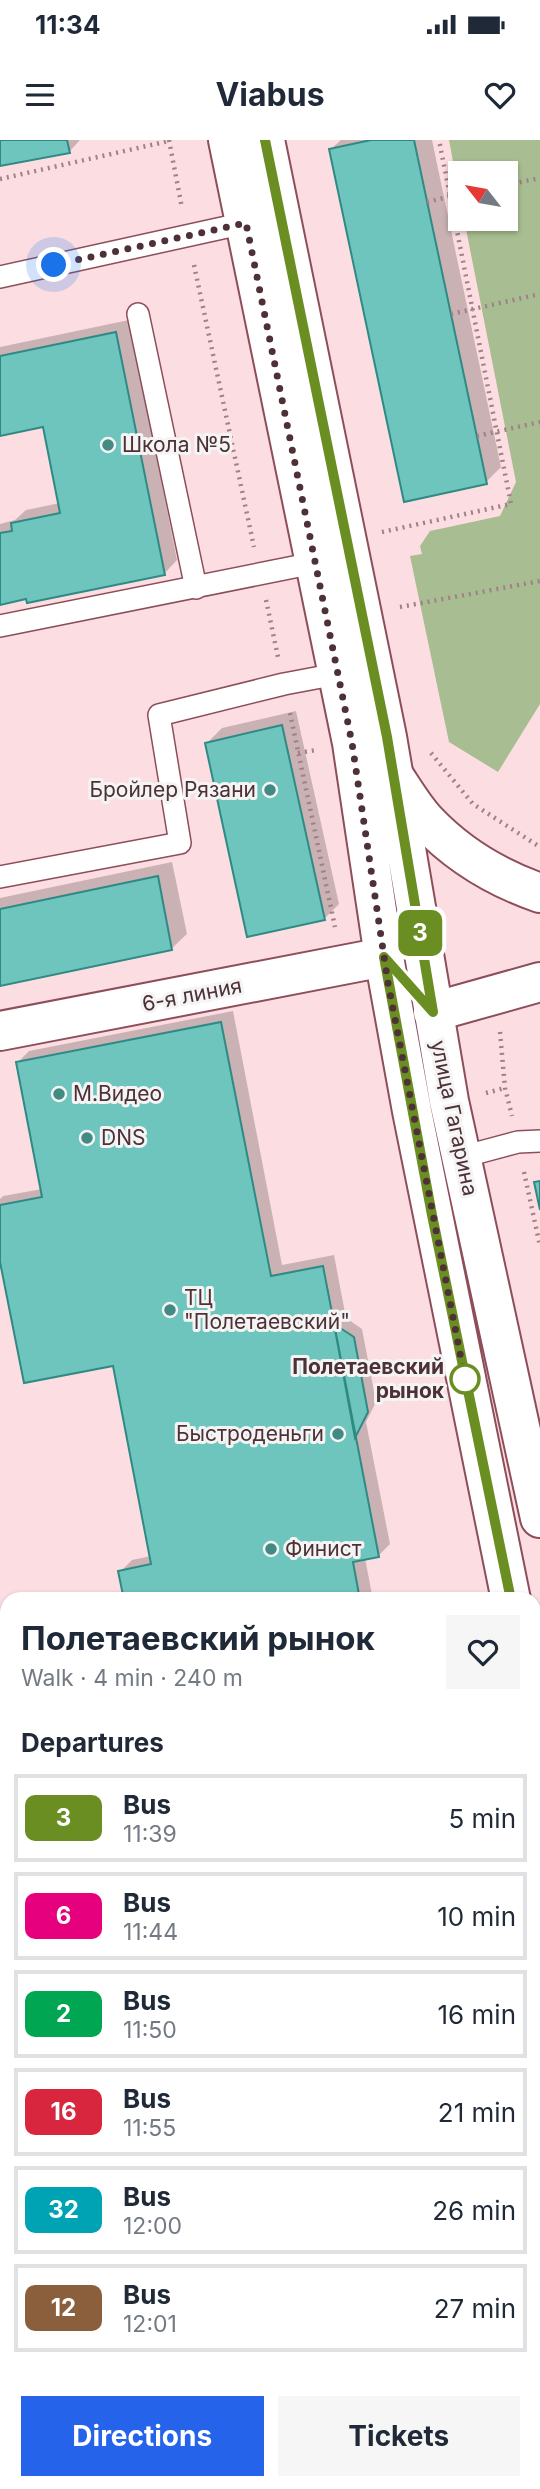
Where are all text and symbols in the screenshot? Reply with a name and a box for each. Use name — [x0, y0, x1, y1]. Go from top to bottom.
text: 11:34 — [35, 9, 100, 40]
text: Viabus — [215, 75, 325, 114]
icon: menu — [21, 76, 59, 114]
icon: heart — [481, 76, 519, 114]
north arrow — [448, 161, 518, 231]
map controls — [448, 161, 518, 231]
your location — [36, 247, 71, 282]
place label: Школа №5 — [122, 432, 231, 457]
marker: Школа №5 — [100, 437, 116, 453]
place label: Бройлер Рязани — [89, 777, 256, 802]
marker: Бройлер Рязани — [262, 782, 278, 798]
line badge: 3 — [397, 910, 443, 956]
text: 3 — [412, 918, 428, 947]
street label: 6-я линия — [140, 973, 244, 1016]
street label: улица Гагарина — [426, 1038, 483, 1198]
place label: М.Видео — [73, 1081, 162, 1106]
marker: М.Видео — [51, 1086, 67, 1102]
place label: DNS — [101, 1125, 145, 1150]
marker: DNS — [79, 1130, 95, 1146]
place label: ТЦ "Полетаевский" — [184, 1285, 350, 1334]
marker: ТЦ "Полетаевский" — [162, 1302, 178, 1318]
place label: Полетаевский рынок — [292, 1354, 445, 1403]
marker: Полетаевский рынок — [450, 1364, 480, 1394]
place label: Быстроденьги — [176, 1421, 324, 1446]
marker: Быстроденьги — [330, 1426, 346, 1442]
place label: Финист — [285, 1536, 362, 1561]
marker: Финист — [263, 1541, 279, 1557]
button: heart — [446, 1615, 520, 1689]
text: Полетаевский рынок — [21, 1618, 375, 1658]
text: Walk · 4 min · 240 m — [21, 1664, 243, 1692]
text: Departures — [21, 1727, 164, 1758]
text: Bus — [123, 1789, 171, 1820]
text: 3 — [56, 1803, 71, 1832]
text: 5 min — [448, 1803, 516, 1834]
text: 11:39 — [123, 1820, 177, 1848]
text: Bus — [123, 1887, 171, 1918]
text: 6 — [56, 1901, 71, 1930]
text: 10 min — [437, 1901, 516, 1932]
text: 11:44 — [123, 1918, 178, 1946]
text: Bus — [123, 1985, 171, 2016]
text: 2 — [56, 1999, 71, 2028]
text: 16 min — [438, 1999, 516, 2030]
text: 11:50 — [123, 2016, 177, 2044]
text: Bus — [123, 2083, 171, 2114]
text: 16 — [51, 2097, 76, 2126]
text: 21 min — [438, 2097, 516, 2128]
text: 11:55 — [123, 2114, 176, 2142]
text: Bus — [123, 2181, 171, 2212]
text: 32 — [48, 2195, 79, 2224]
text: 26 min — [432, 2195, 516, 2226]
text: 12:00 — [123, 2212, 182, 2240]
text: Bus — [123, 2279, 171, 2310]
text: 12 — [51, 2293, 76, 2322]
text: 27 min — [434, 2293, 516, 2324]
text: 12:01 — [123, 2310, 177, 2338]
button: Directions — [21, 2396, 264, 2476]
button: Tickets — [278, 2396, 520, 2476]

